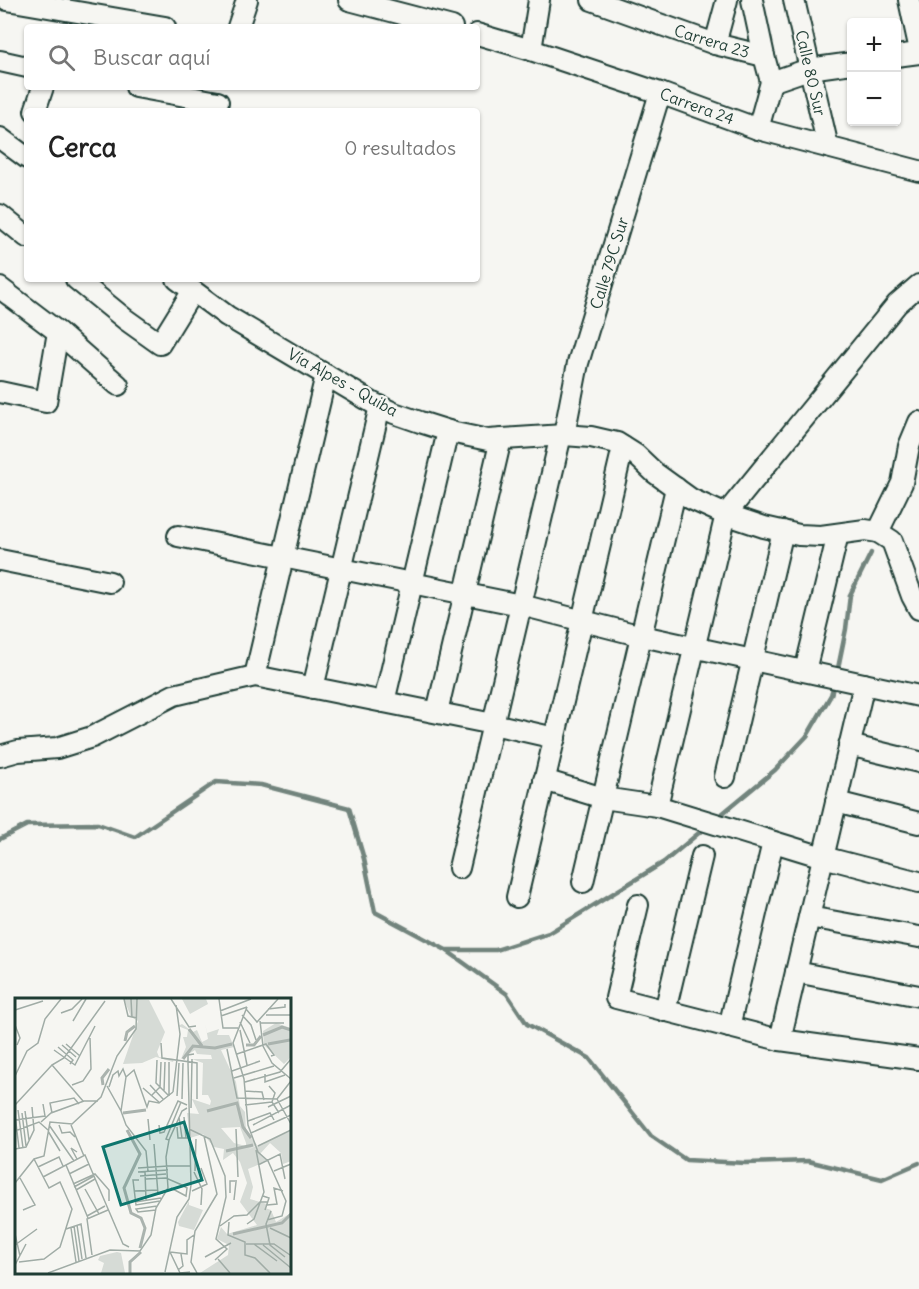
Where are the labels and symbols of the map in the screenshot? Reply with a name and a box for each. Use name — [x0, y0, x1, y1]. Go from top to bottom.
street label: Carrera 23 — [672, 20, 752, 62]
street label: Calle 80 Sur — [791, 28, 831, 118]
street label: Carrera 24 — [657, 83, 737, 129]
street label: Calle 79C Sur — [586, 214, 633, 311]
street label: Vía Alpes - Quiba — [284, 343, 402, 421]
inset map — [15, 998, 291, 1274]

